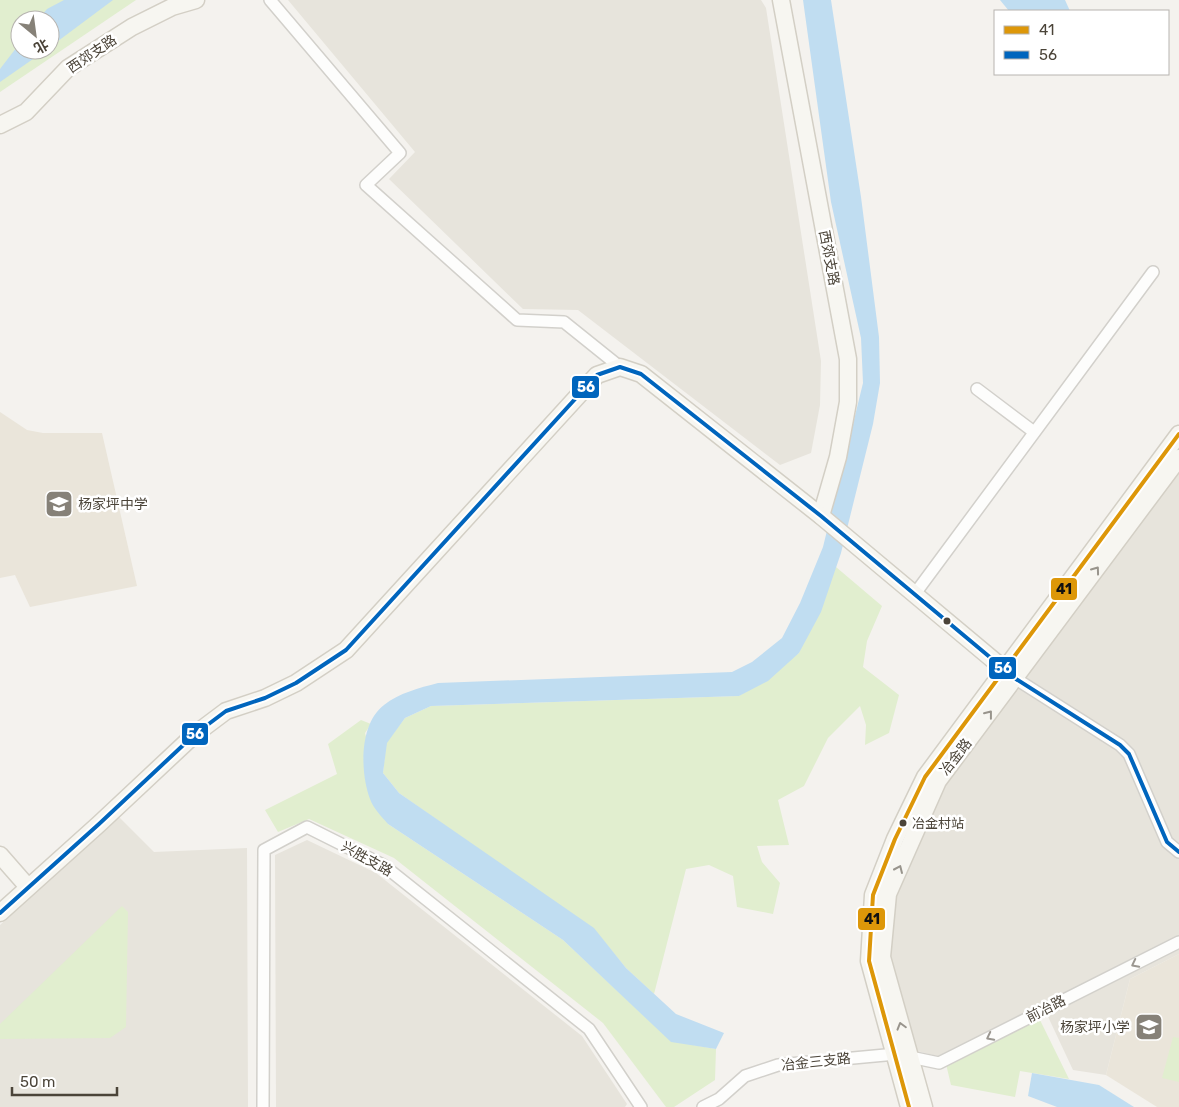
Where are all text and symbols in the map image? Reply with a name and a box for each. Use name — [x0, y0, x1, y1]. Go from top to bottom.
north arrow — [10, 10, 60, 60]
legend — [994, 10, 1169, 75]
text: 41 — [1039, 21, 1054, 39]
street label: 西郊支路 — [64, 31, 120, 77]
text: 北 — [31, 35, 51, 57]
text: 56 — [1039, 46, 1057, 64]
street label: 西郊支路 — [815, 229, 843, 287]
line badge: 56 — [571, 375, 600, 399]
text: 56 — [577, 379, 595, 396]
school or university icon: 杨家坪中学 — [44, 489, 74, 519]
place label: 杨家坪中学 — [78, 496, 148, 513]
one-way arrow — [1091, 567, 1099, 576]
line badge: 41 — [1050, 577, 1078, 601]
text: 41 — [1056, 581, 1072, 598]
unlabelled marker — [942, 616, 952, 626]
line badge: 56 — [988, 656, 1017, 680]
text: 56 — [994, 660, 1012, 677]
one-way arrow — [983, 711, 991, 720]
line badge: 56 — [181, 722, 209, 746]
text: 56 — [186, 726, 204, 743]
street label: 冶金路 — [936, 735, 976, 779]
place label: 冶金村站 — [912, 816, 964, 831]
marker: 冶金村站 — [898, 818, 908, 828]
street label: 兴胜支路 — [338, 838, 396, 880]
one-way arrow — [893, 865, 904, 874]
line badge: 41 — [857, 907, 886, 931]
text: 41 — [864, 911, 880, 928]
one-way arrow — [1132, 958, 1141, 968]
street label: 前冶路 — [1023, 992, 1069, 1026]
school or university icon: 杨家坪小学 — [1134, 1012, 1164, 1042]
place label: 杨家坪小学 — [1060, 1019, 1130, 1036]
one-way arrow — [897, 1023, 907, 1031]
one-way arrow — [986, 1031, 995, 1041]
street label: 冶金三支路 — [780, 1050, 852, 1074]
scale bar — [12, 1064, 118, 1096]
text: 50 m — [20, 1073, 55, 1091]

